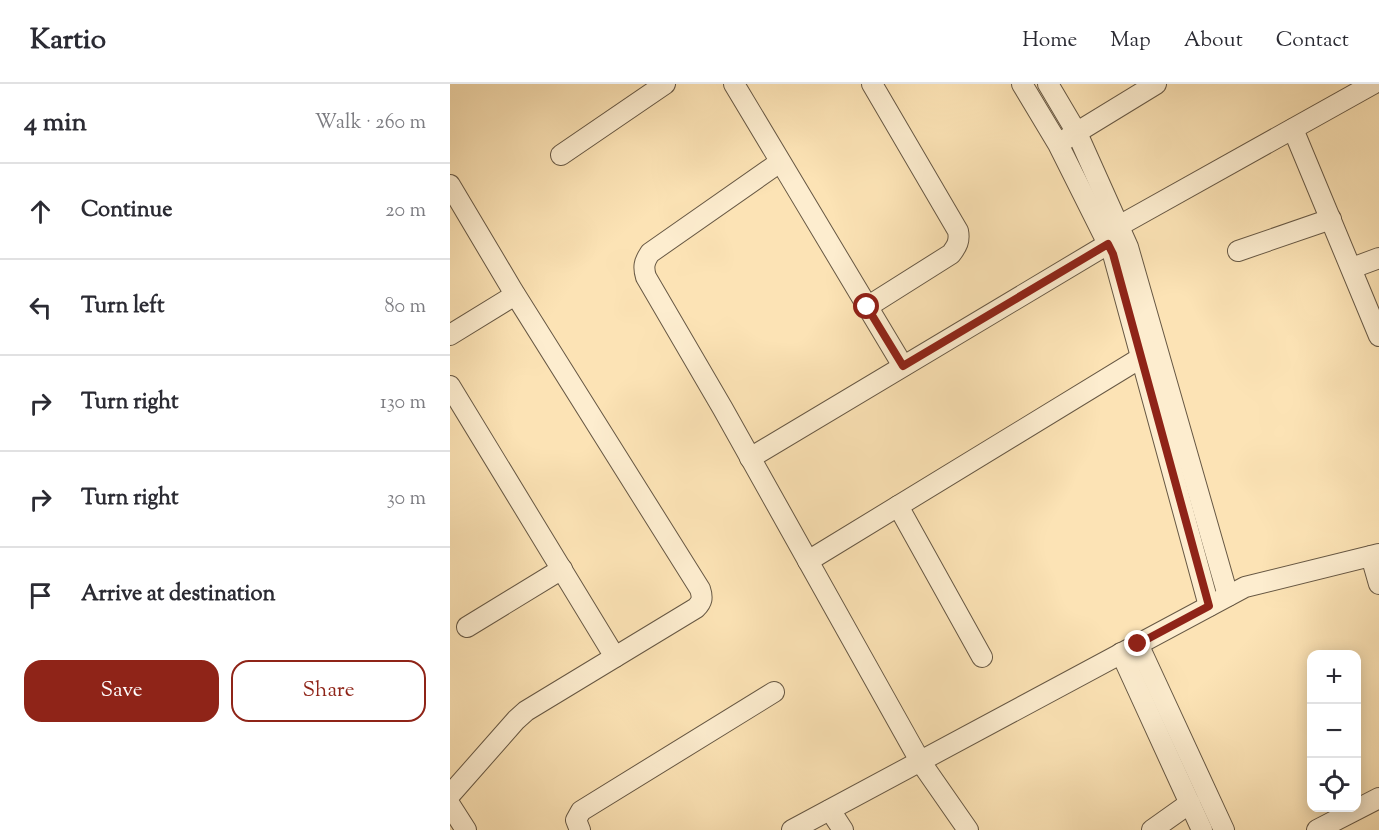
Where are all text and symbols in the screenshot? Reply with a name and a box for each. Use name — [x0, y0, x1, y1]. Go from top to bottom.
text: Kartio — [30, 21, 106, 61]
text: Home — [1022, 26, 1077, 56]
text: Map — [1110, 26, 1151, 56]
text: About — [1184, 26, 1243, 56]
text: Contact — [1276, 26, 1349, 56]
text: 4 min — [24, 105, 87, 142]
text: Walk · 260 m — [315, 109, 426, 138]
icon: ahead — [24, 195, 57, 228]
text: Continue — [81, 195, 172, 227]
text: 20 m — [385, 197, 426, 226]
icon: left — [24, 291, 57, 324]
text: Turn left — [81, 291, 164, 323]
text: 80 m — [385, 293, 426, 322]
route start — [853, 293, 879, 319]
icon: right — [24, 387, 57, 420]
text: Turn right — [81, 387, 178, 419]
text: 130 m — [380, 389, 426, 418]
icon: right — [24, 483, 57, 516]
text: Turn right — [81, 483, 178, 515]
text: 30 m — [387, 485, 426, 514]
icon: arrive — [24, 579, 57, 612]
text: Arrive at destination — [81, 579, 276, 611]
route end — [1124, 630, 1150, 656]
map controls — [1307, 650, 1361, 812]
button: + — [1307, 650, 1361, 704]
button: Save — [24, 660, 219, 722]
button: Share — [231, 660, 426, 722]
button: − — [1307, 704, 1361, 758]
button: locate — [1307, 758, 1361, 812]

